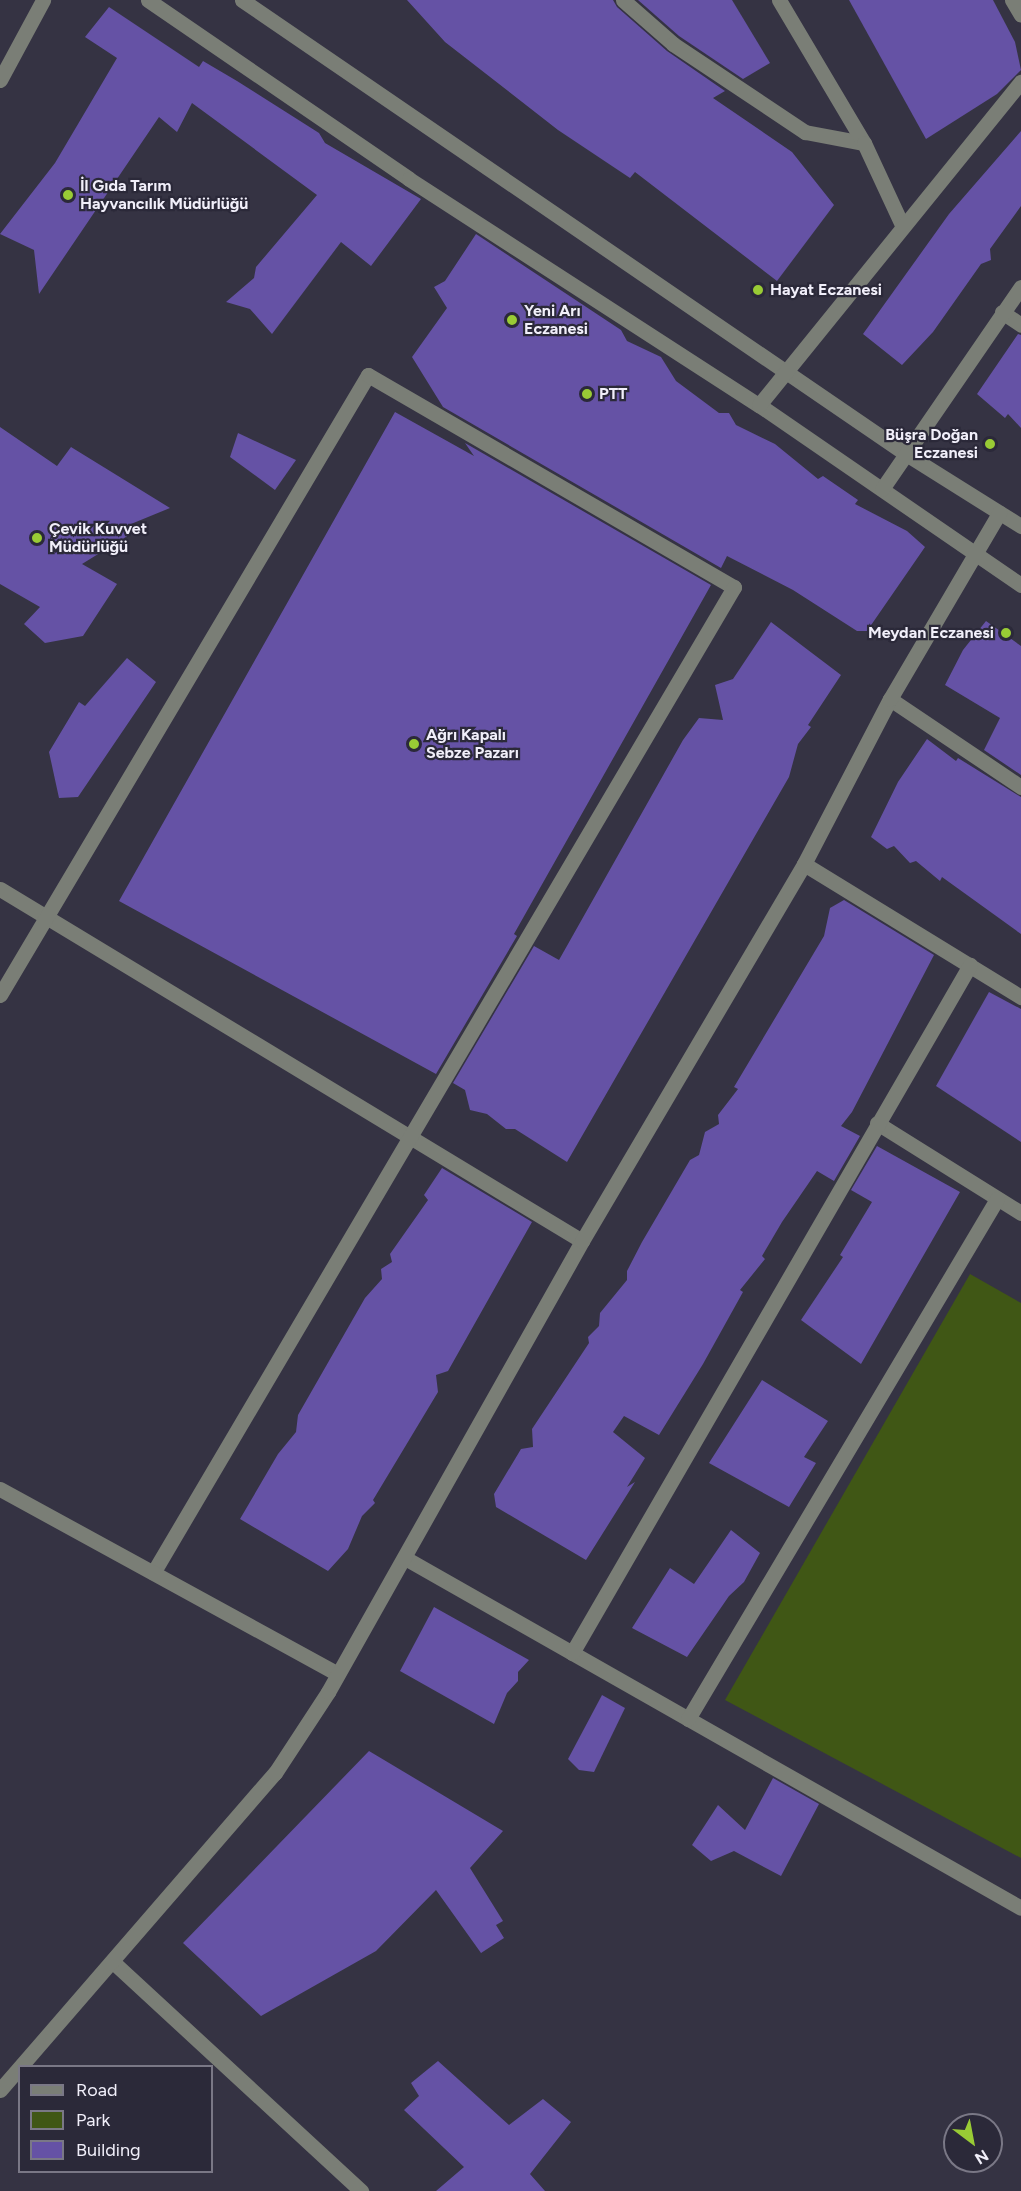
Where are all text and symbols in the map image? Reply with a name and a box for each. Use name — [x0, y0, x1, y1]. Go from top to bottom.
place label: İl Gıda Tarım Hayvancılık Müdürlüğü — [80, 176, 248, 214]
marker: İl Gıda Tarım Hayvancılık Müdürlüğü — [61, 188, 75, 202]
place label: Hayat Eczanesi — [770, 280, 882, 300]
marker: Hayat Eczanesi — [751, 283, 765, 297]
place label: Yeni Arı Eczanesi — [524, 301, 588, 339]
marker: Yeni Arı Eczanesi — [505, 313, 519, 327]
place label: PTT — [599, 384, 627, 404]
marker: PTT — [580, 387, 594, 401]
place label: Büşra Doğan Eczanesi — [885, 425, 978, 463]
marker: Büşra Doğan Eczanesi — [983, 437, 997, 451]
place label: Çevik Kuvvet Müdürlüğü — [49, 519, 147, 557]
marker: Çevik Kuvvet Müdürlüğü — [30, 531, 44, 545]
place label: Meydan Eczanesi — [868, 623, 994, 643]
marker: Meydan Eczanesi — [999, 626, 1013, 640]
place label: Ağrı Kapalı Sebze Pazarı — [426, 725, 519, 763]
marker: Ağrı Kapalı Sebze Pazarı — [407, 737, 421, 751]
legend — [18, 2065, 213, 2173]
text: Road — [76, 2079, 117, 2101]
text: Park — [76, 2109, 110, 2131]
north arrow — [943, 2113, 1003, 2173]
text: Building — [76, 2139, 141, 2161]
text: N — [971, 2146, 992, 2168]

